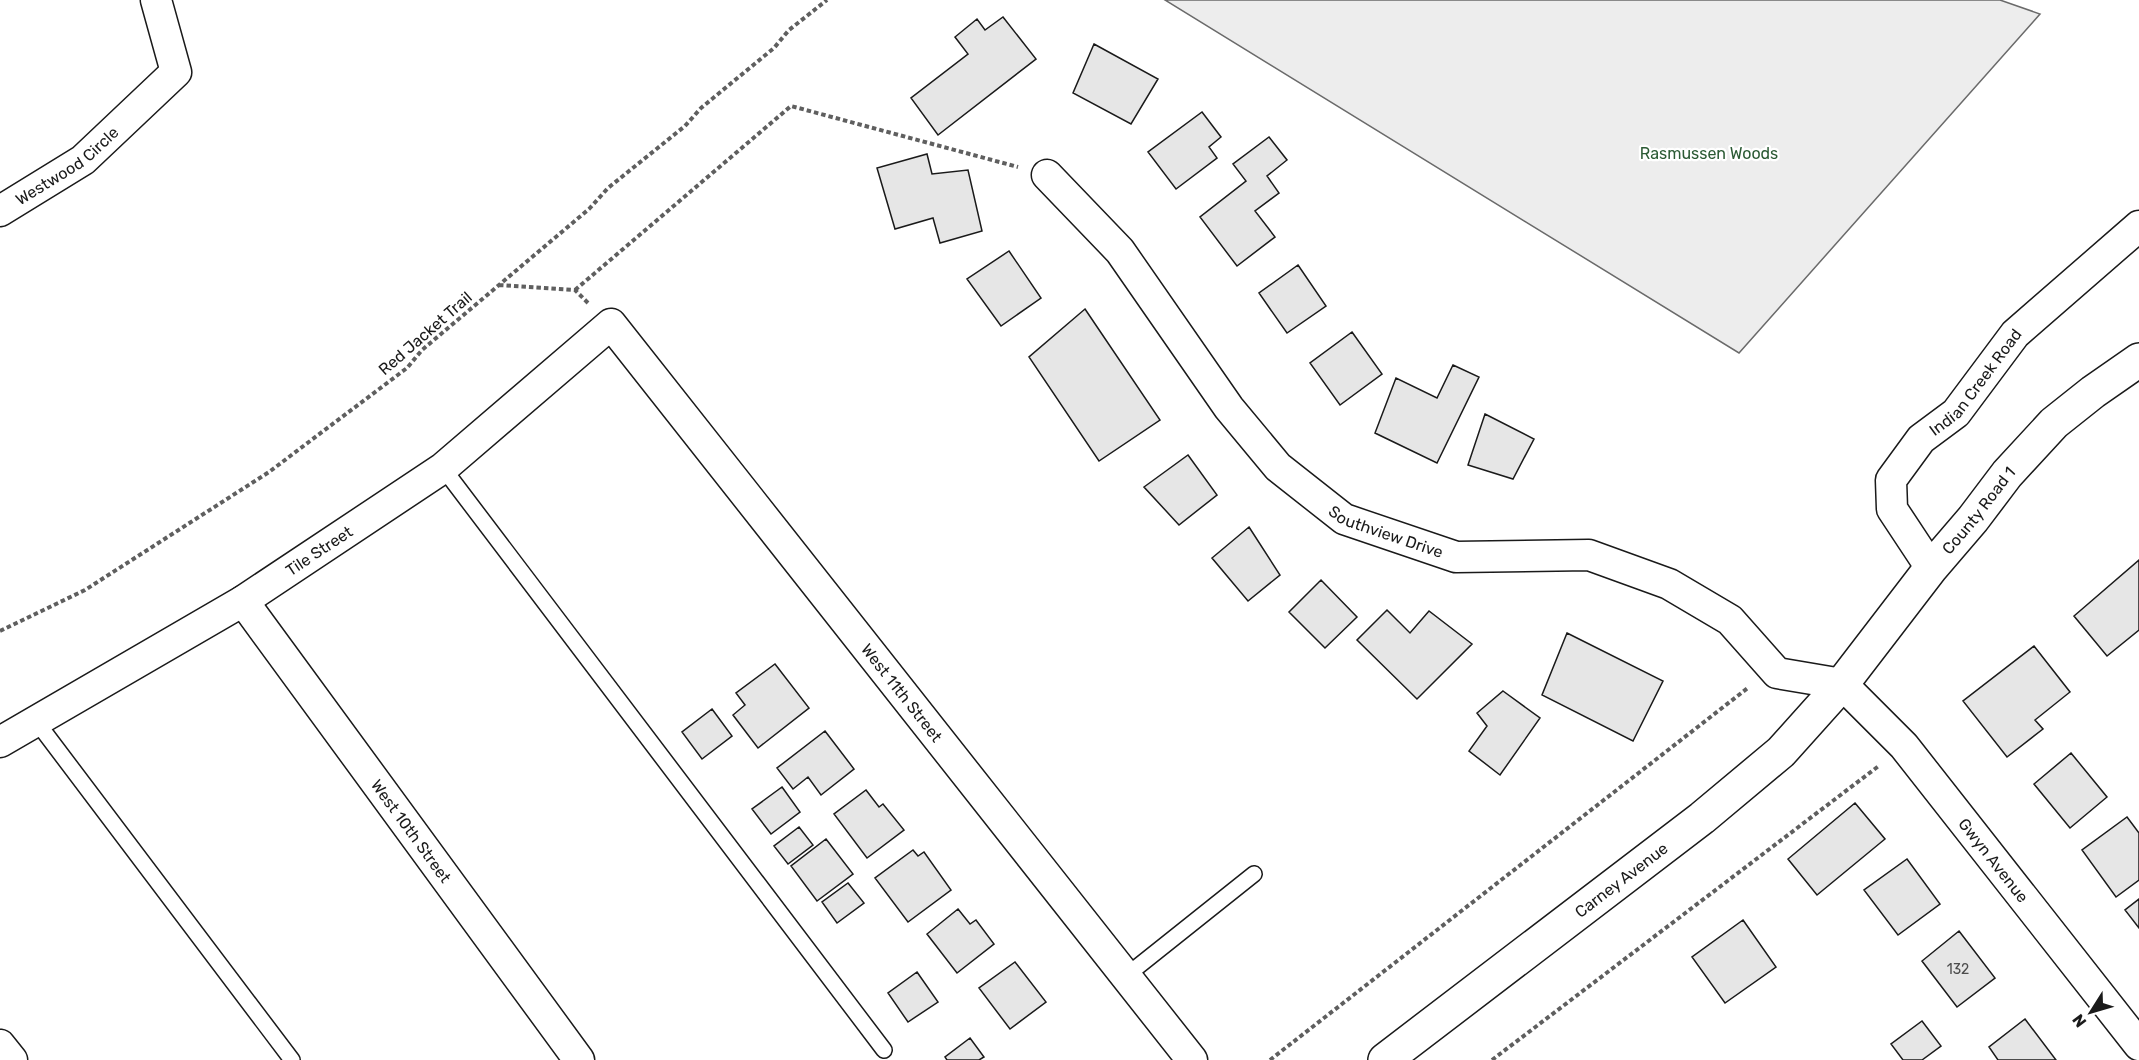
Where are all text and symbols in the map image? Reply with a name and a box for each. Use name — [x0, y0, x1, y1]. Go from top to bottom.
street label: Westwood Circle — [12, 123, 122, 209]
park label: Rasmussen Woods — [1640, 144, 1778, 163]
street label: Red Jacket Trail — [375, 288, 476, 379]
street label: Indian Creek Road — [1925, 325, 2026, 440]
street label: County Road 1 — [1938, 463, 2019, 558]
street label: Southview Drive — [1325, 502, 1446, 562]
street label: Tile Street — [282, 522, 356, 580]
street label: West 11th Street — [857, 640, 946, 746]
street label: West 10th Street — [367, 776, 455, 887]
street label: Gwyn Avenue — [1954, 814, 2032, 906]
street label: Carney Avenue — [1571, 839, 1672, 922]
house number: 132 — [1947, 961, 1969, 978]
north arrow — [2061, 982, 2121, 1042]
text: N — [2068, 1010, 2090, 1031]

